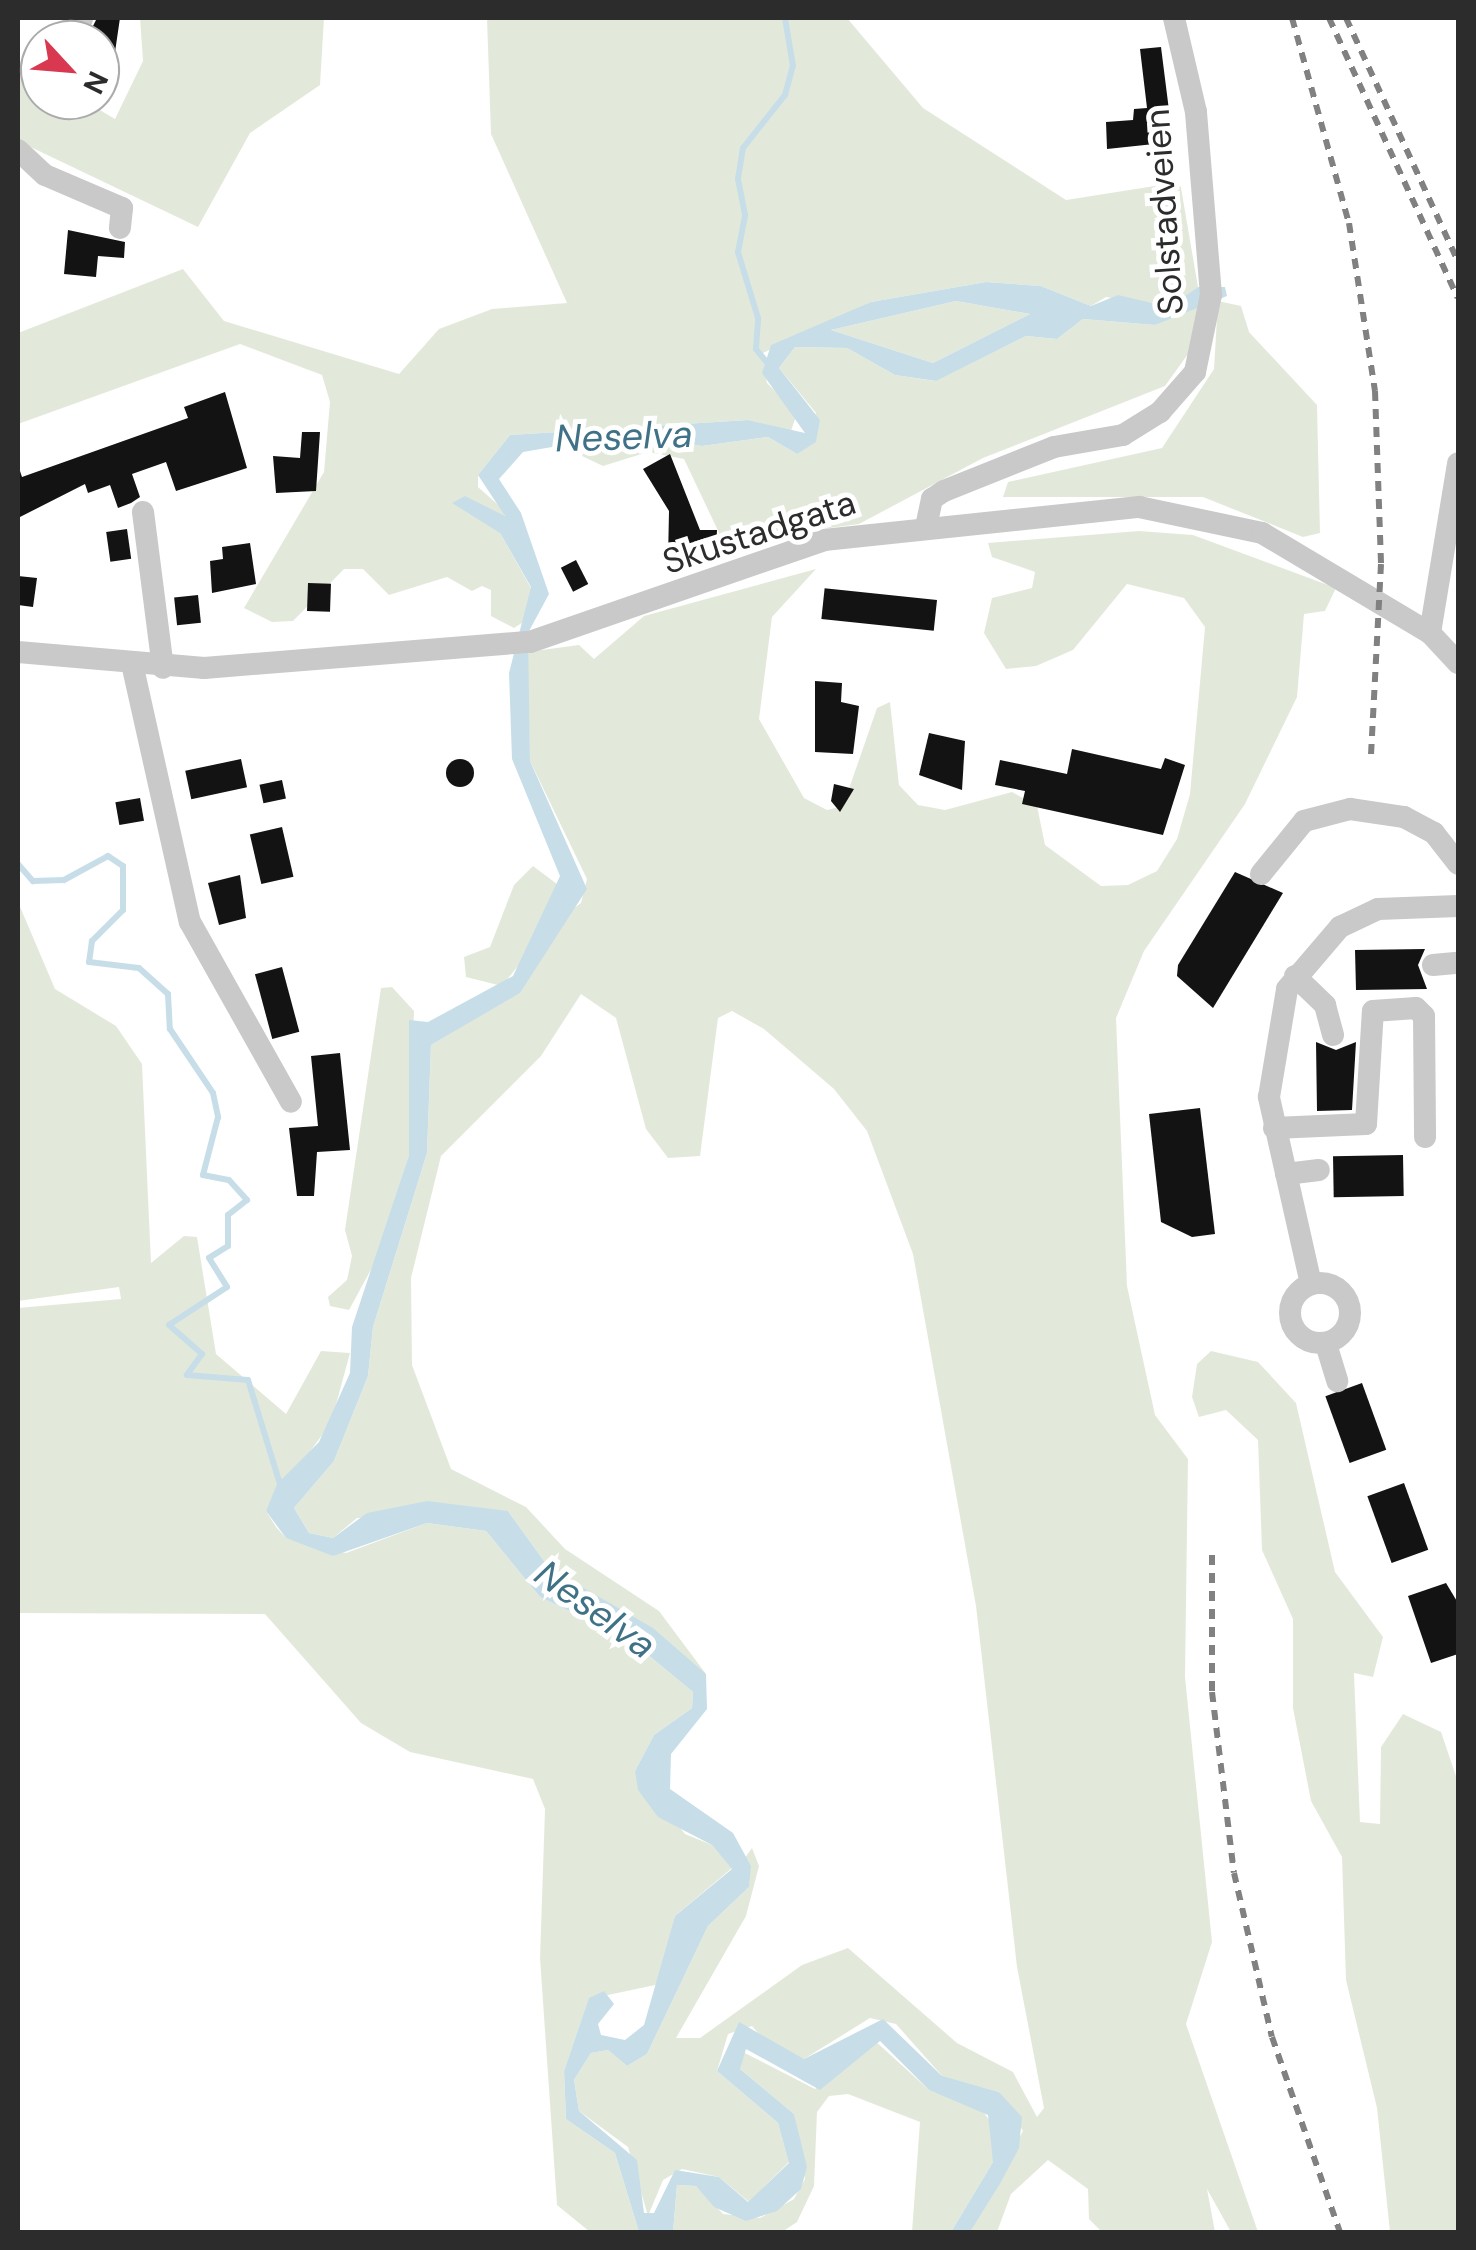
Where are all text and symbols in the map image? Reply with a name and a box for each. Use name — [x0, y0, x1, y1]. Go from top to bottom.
north arrow — [20, 20, 120, 120]
text: N — [75, 65, 117, 100]
street label: Solstadveien — [1136, 108, 1192, 316]
water label: Neselva — [554, 412, 694, 462]
street label: Skustadgata — [657, 481, 861, 583]
water label: Neselva — [526, 1551, 664, 1669]

